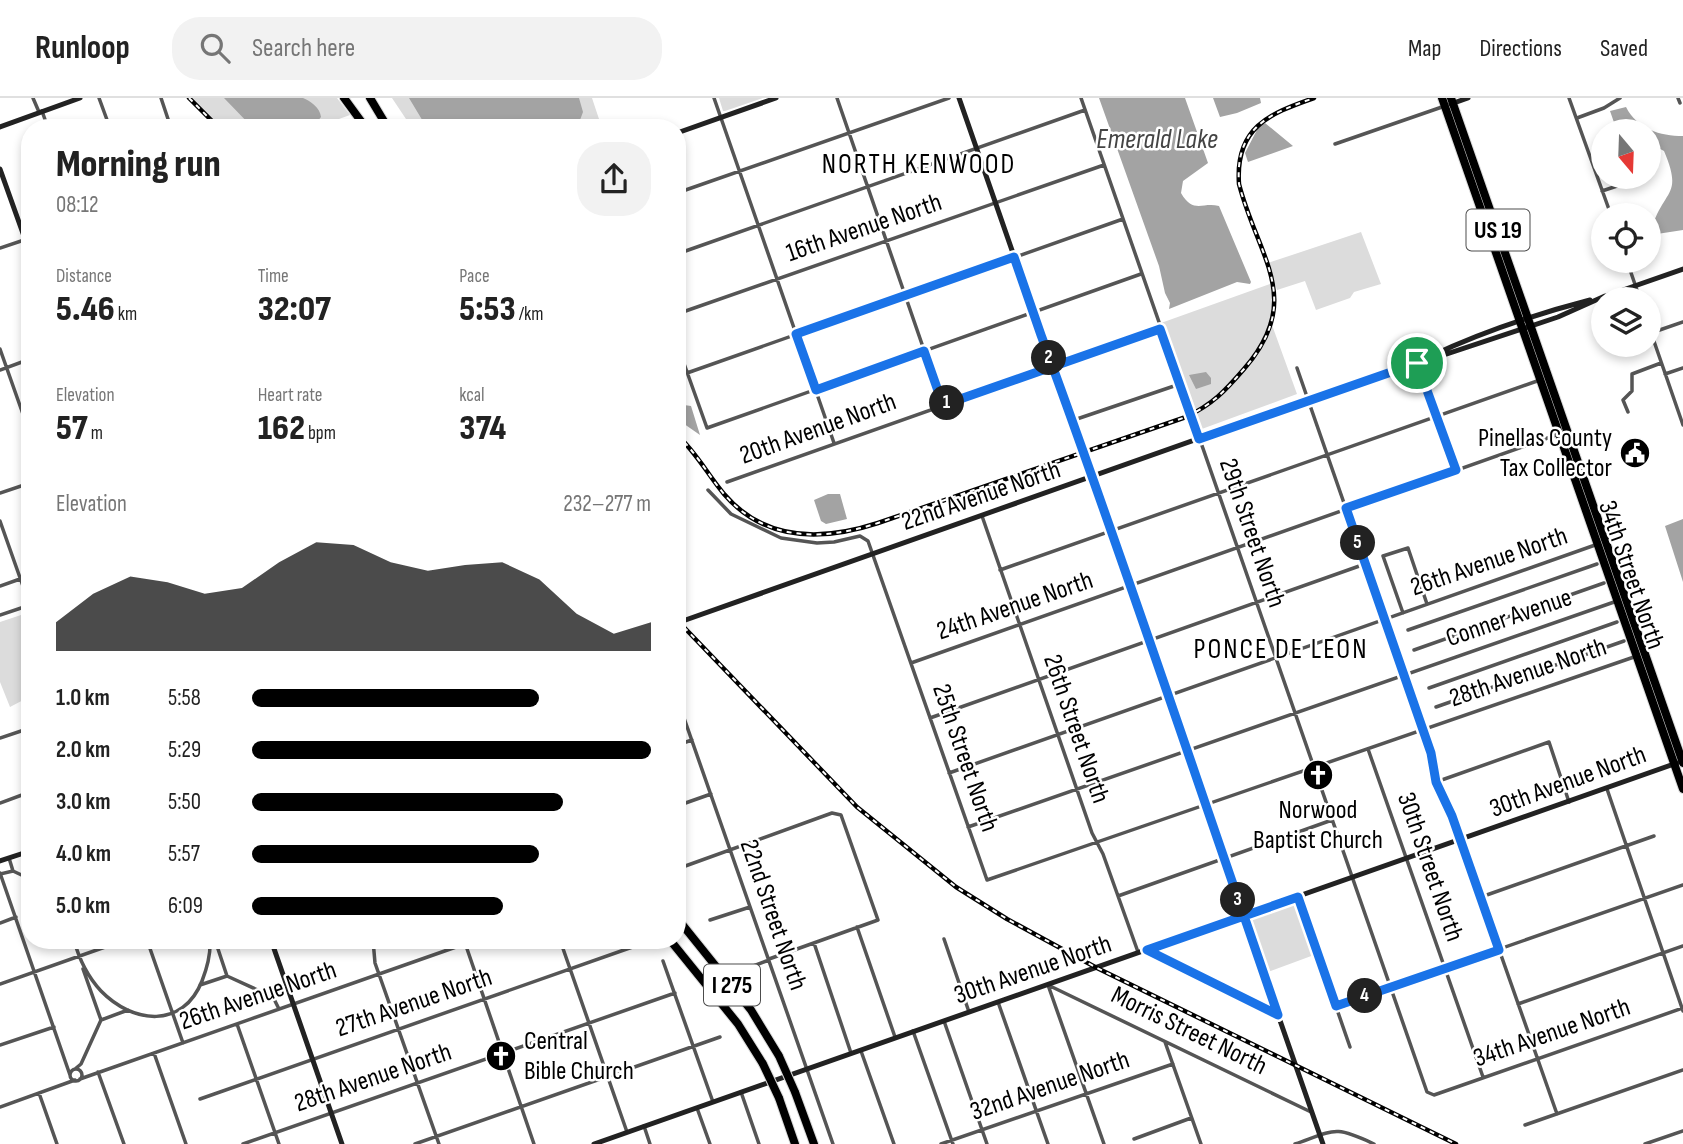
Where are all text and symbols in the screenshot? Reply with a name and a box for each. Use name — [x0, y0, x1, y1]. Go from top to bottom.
search box — [172, 17, 662, 80]
text: Runloop — [35, 28, 130, 68]
icon: search — [196, 29, 234, 67]
text: Search here — [252, 33, 355, 64]
text: Map — [1408, 34, 1441, 63]
text: Directions — [1479, 34, 1562, 63]
text: Saved — [1600, 34, 1648, 63]
north arrow — [1591, 119, 1661, 189]
map controls — [1591, 119, 1661, 357]
water label: Emerald Lake — [1096, 123, 1218, 156]
text: Morning run — [56, 142, 221, 187]
button: share — [577, 142, 651, 216]
district label: NORTH KENWOOD — [822, 148, 1016, 181]
street label: 16th Avenue North — [782, 187, 946, 269]
text: 08:12 — [56, 191, 98, 219]
button: locate — [1591, 203, 1661, 273]
road number: US 19 — [1466, 210, 1530, 250]
text: Distance — [56, 265, 112, 288]
text: Time — [258, 265, 289, 288]
text: Pace — [459, 265, 490, 288]
button: layers — [1591, 287, 1661, 357]
text: 5.46 — [56, 288, 115, 331]
text: 32:07 — [258, 288, 331, 331]
text: 5:53 — [459, 288, 516, 331]
text: km — [115, 303, 137, 326]
text: /km — [516, 303, 543, 326]
pin — [1387, 333, 1447, 393]
pin: 2 — [1032, 341, 1066, 376]
icon: arrive — [1398, 344, 1436, 382]
text: 2 — [1044, 346, 1053, 369]
text: Elevation — [56, 384, 115, 407]
text: Heart rate — [258, 384, 323, 407]
text: kcal — [459, 384, 484, 407]
street label: 20th Avenue North — [736, 386, 900, 472]
pin: 1 — [930, 386, 964, 420]
text: 1 — [943, 391, 950, 414]
text: 57 — [56, 407, 88, 450]
text: 162 — [258, 407, 305, 450]
text: 374 — [459, 407, 506, 450]
text: m — [88, 422, 103, 445]
text: bpm — [305, 422, 336, 445]
place label: Pinellas County Tax Collector — [1478, 423, 1613, 484]
public building icon: Pinellas County Tax Collector — [1618, 436, 1652, 470]
street label: 22nd Avenue North — [897, 454, 1065, 538]
street label: 29th Street North — [1212, 454, 1292, 612]
text: Elevation — [56, 490, 127, 518]
text: 232–277 m — [563, 490, 651, 518]
street label: 34th Street North — [1591, 497, 1671, 653]
street label: 26th Avenue North — [1406, 521, 1572, 603]
pin: 5 — [1340, 526, 1376, 560]
text: 5 — [1353, 531, 1362, 554]
street label: 24th Avenue North — [933, 565, 1097, 647]
street label: Conner Avenue — [1442, 582, 1576, 654]
street label: 28th Avenue North — [1445, 632, 1611, 714]
district label: PONCE DE LEON — [1194, 633, 1368, 666]
street label: 26th Street North — [1036, 651, 1116, 807]
street label: 25th Street North — [925, 680, 1005, 836]
text: 1.0 km — [56, 684, 110, 712]
text: 5:58 — [168, 684, 201, 712]
text: 2.0 km — [56, 736, 110, 764]
text: 5:29 — [168, 736, 201, 764]
street label: 30th Avenue North — [1486, 739, 1650, 825]
church icon: Norwood Baptist Church — [1301, 758, 1335, 792]
text: 3.0 km — [56, 788, 111, 816]
text: 5:50 — [168, 788, 201, 816]
street label: 30th Street North — [1390, 788, 1470, 946]
place label: Norwood Baptist Church — [1253, 795, 1383, 856]
street label: 22nd Street North — [733, 836, 813, 994]
text: 4.0 km — [56, 840, 111, 868]
text: 5:57 — [168, 840, 200, 868]
pin: 3 — [1220, 882, 1256, 918]
text: 3 — [1233, 888, 1242, 911]
text: 5.0 km — [56, 892, 110, 920]
text: 6:09 — [168, 892, 203, 920]
street label: 30th Avenue North — [950, 929, 1116, 1011]
street label: 26th Avenue North — [175, 955, 341, 1037]
street label: 27th Avenue North — [332, 962, 496, 1044]
road number: I 275 — [704, 964, 760, 1006]
pin: 4 — [1348, 978, 1382, 1014]
street label: Morris Street North — [1106, 980, 1272, 1082]
text: 4 — [1360, 984, 1369, 1007]
street label: 34th Avenue North — [1470, 992, 1634, 1074]
place label: Central Bible Church — [524, 1026, 634, 1087]
street label: 28th Avenue North — [290, 1037, 456, 1119]
church icon: Central Bible Church — [484, 1039, 518, 1073]
street label: 32nd Avenue North — [966, 1044, 1134, 1128]

